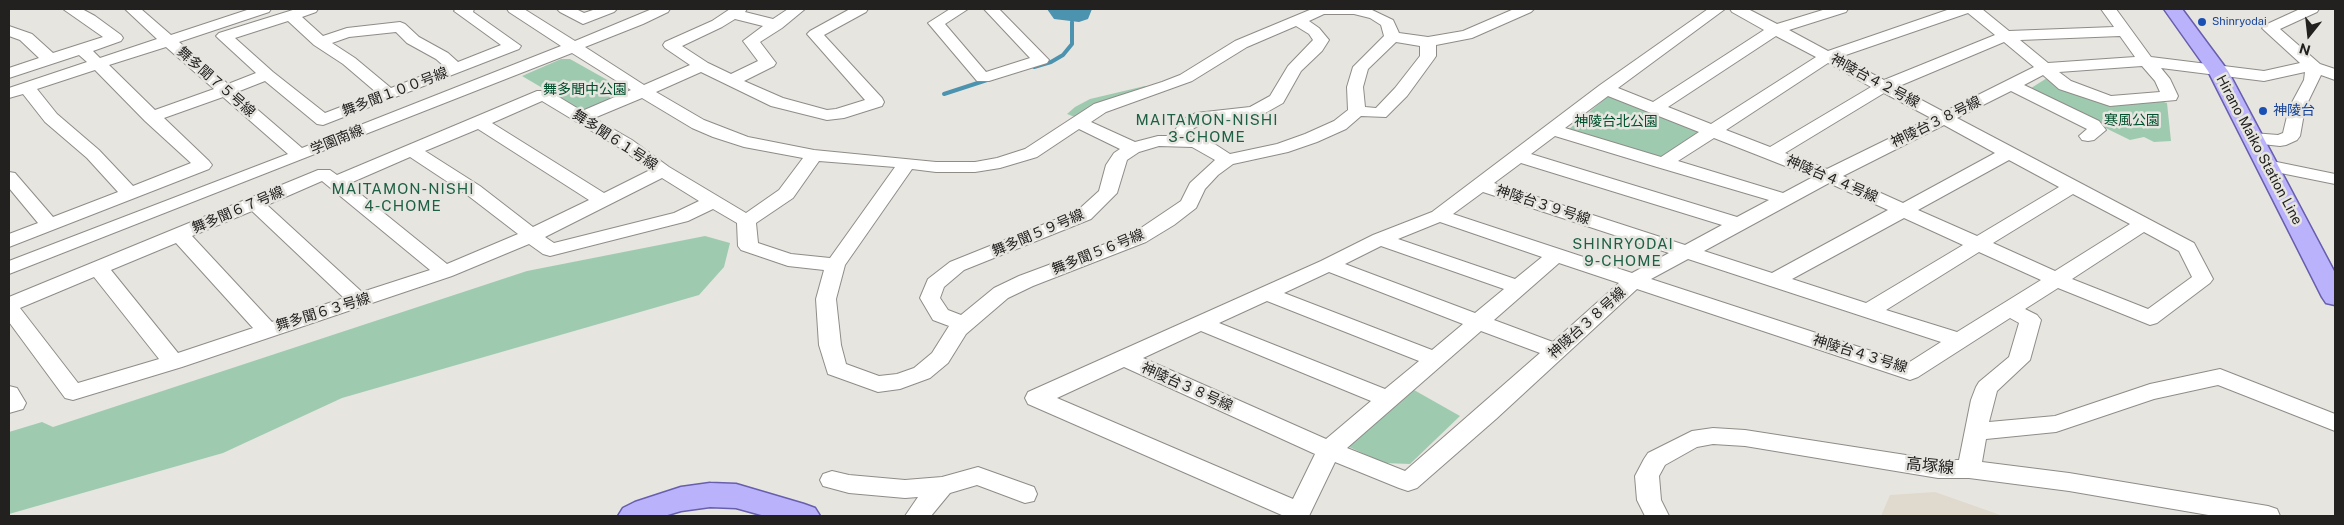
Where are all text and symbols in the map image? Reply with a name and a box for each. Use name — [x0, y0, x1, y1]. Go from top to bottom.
north arrow — [2284, 10, 2334, 60]
place label: Shinryodai — [2212, 15, 2267, 29]
marker: Shinryodai — [2196, 16, 2208, 28]
text: N — [2297, 40, 2312, 59]
street label: 舞多聞７５号線 — [174, 44, 258, 120]
street label: 神陵台４２号線 — [1828, 51, 1922, 111]
street label: 舞多聞１００号線 — [340, 64, 450, 120]
street label: Hirano Maiko Station Line — [2212, 72, 2306, 228]
park label: 舞多聞中公園 — [543, 82, 627, 98]
street label: 神陵台３８号線 — [1888, 93, 1984, 151]
place label: 神陵台 — [2273, 103, 2315, 119]
marker: 神陵台 — [2257, 105, 2269, 117]
street label: 舞多聞６１号線 — [569, 106, 661, 174]
district label: MAITAMON-NISHI 3-CHOME — [1134, 111, 1280, 146]
park label: 寒風公園 — [2104, 113, 2160, 129]
park label: 神陵台北公園 — [1574, 114, 1658, 130]
street label: 学園南線 — [308, 122, 366, 158]
street label: 神陵台４４号線 — [1784, 152, 1880, 206]
district label: MAITAMON-NISHI 4-CHOME — [330, 180, 476, 215]
street label: 神陵台３９号線 — [1494, 182, 1592, 228]
street label: 舞多聞６７号線 — [190, 183, 286, 237]
street label: 舞多聞５９号線 — [990, 206, 1086, 260]
street label: 舞多聞５６号線 — [1049, 226, 1147, 278]
district label: SHINRYODAI 9-CHOME — [1571, 235, 1675, 270]
street label: 神陵台３８号線 — [1545, 284, 1629, 362]
street label: 舞多聞６３号線 — [274, 290, 372, 334]
street label: 神陵台４３号線 — [1811, 332, 1909, 376]
street label: 神陵台３８号線 — [1139, 359, 1235, 415]
street label: 高塚線 — [1905, 454, 1955, 478]

